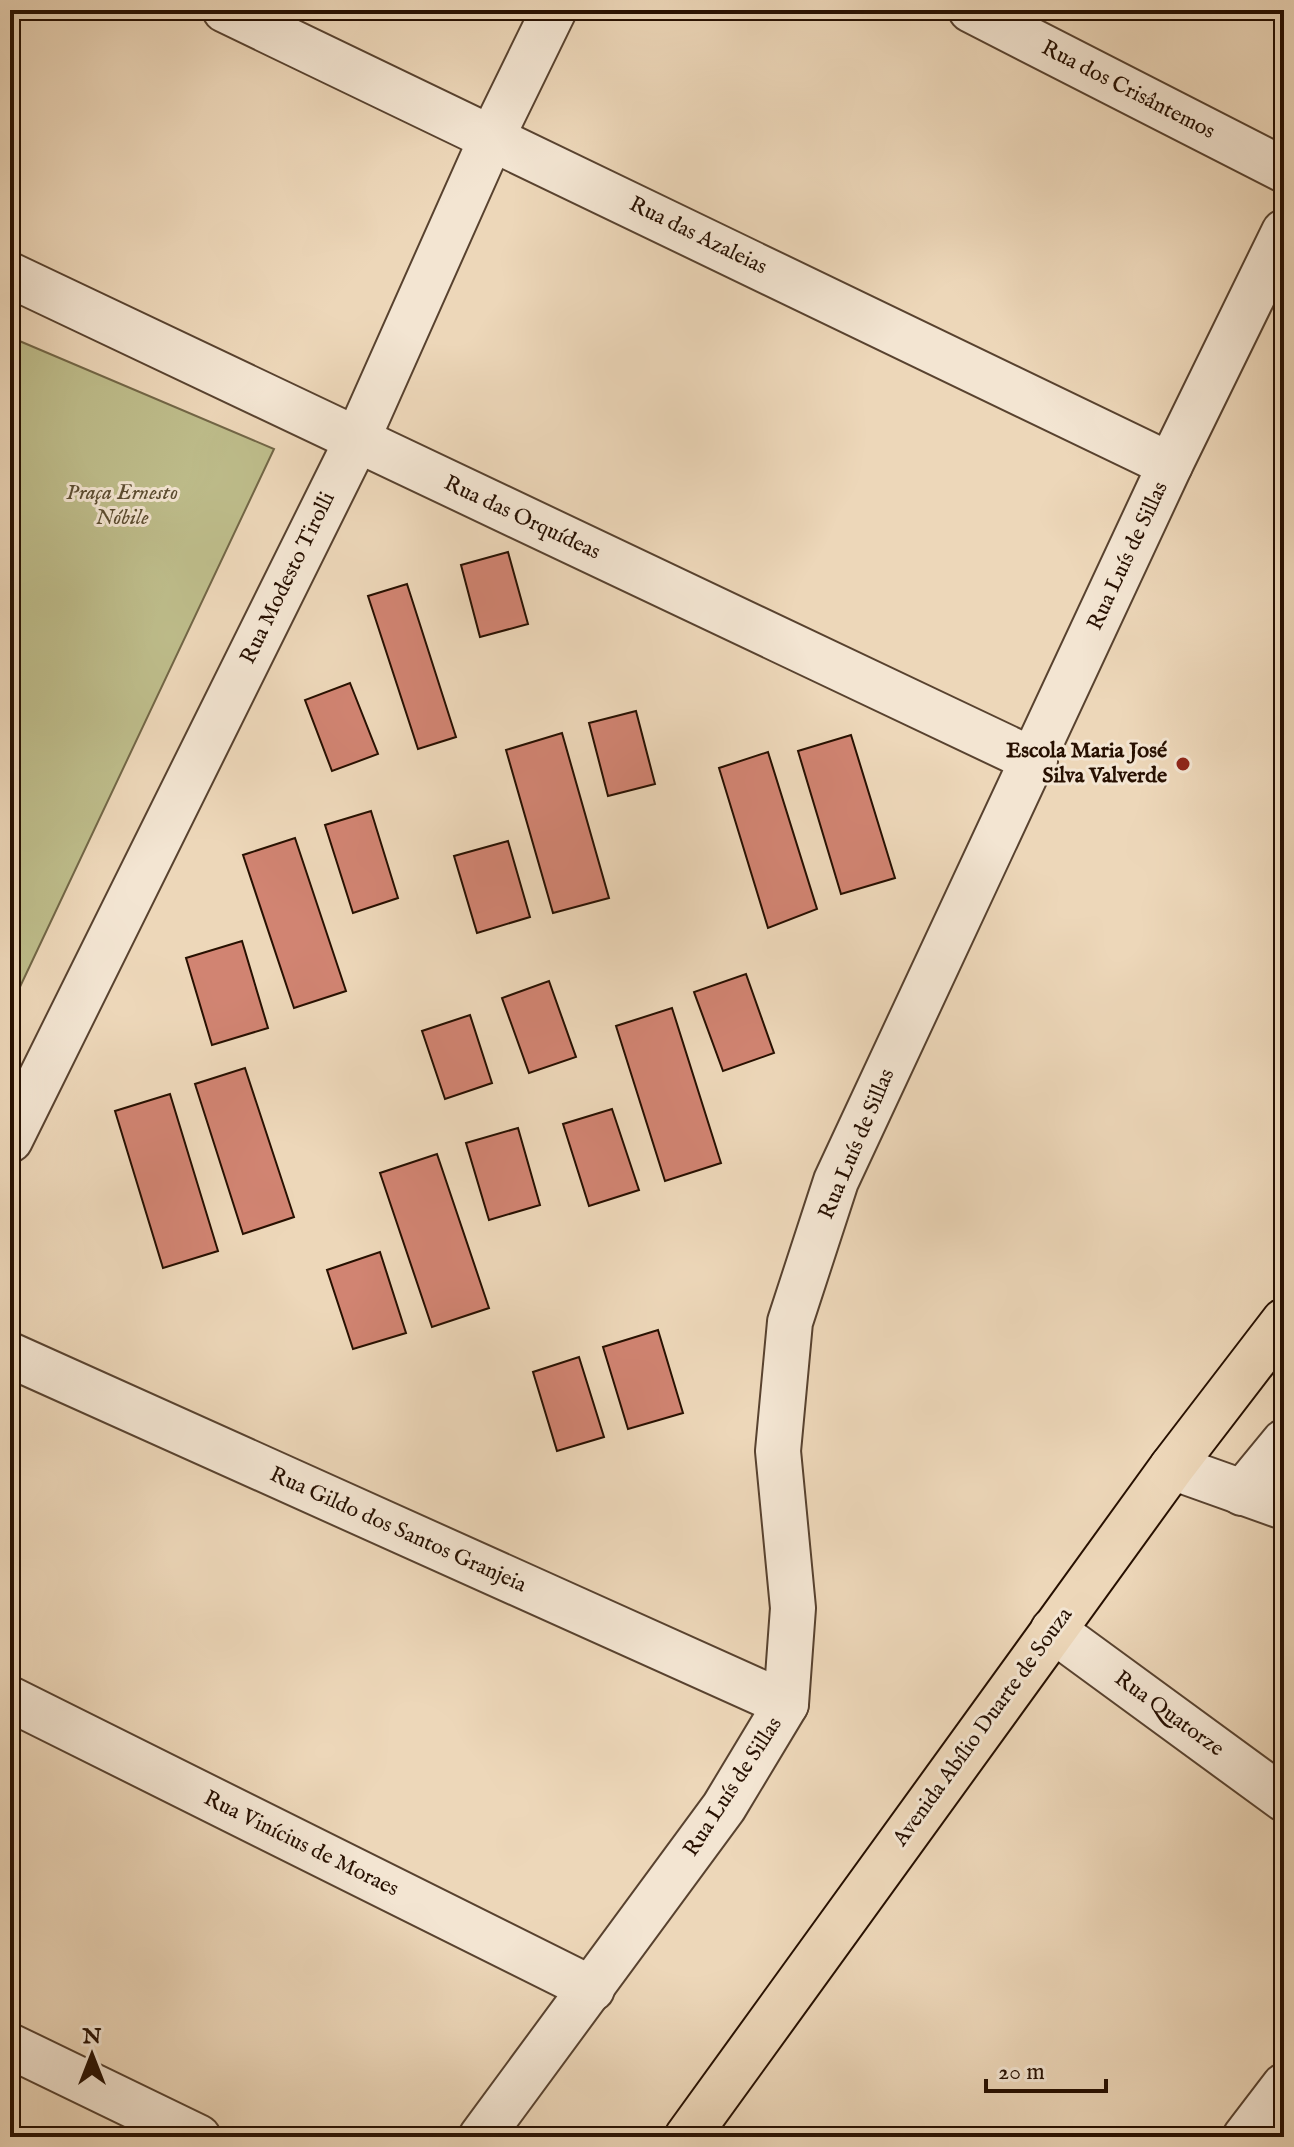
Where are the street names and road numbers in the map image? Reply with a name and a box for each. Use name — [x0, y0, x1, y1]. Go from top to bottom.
street label: Rua dos Crisântemos — [1036, 34, 1220, 146]
street label: Rua das Azaleias — [625, 191, 771, 281]
street label: Rua das Orquídeas — [439, 469, 605, 567]
street label: Rua Luís de Sillas — [1081, 477, 1175, 635]
street label: Rua Modesto Tirolli — [234, 487, 342, 669]
street label: Rua Luís de Sillas — [813, 1064, 901, 1224]
street label: Rua Gildo dos Santos Granjeia — [265, 1461, 531, 1600]
street label: Avenida Abílio Duarte de Souza — [886, 1602, 1079, 1853]
street label: Rua Quatorze — [1109, 1665, 1229, 1763]
street label: Rua Luís de Sillas — [677, 1712, 789, 1862]
street label: Rua Vinícius de Moraes — [199, 1785, 403, 1903]

